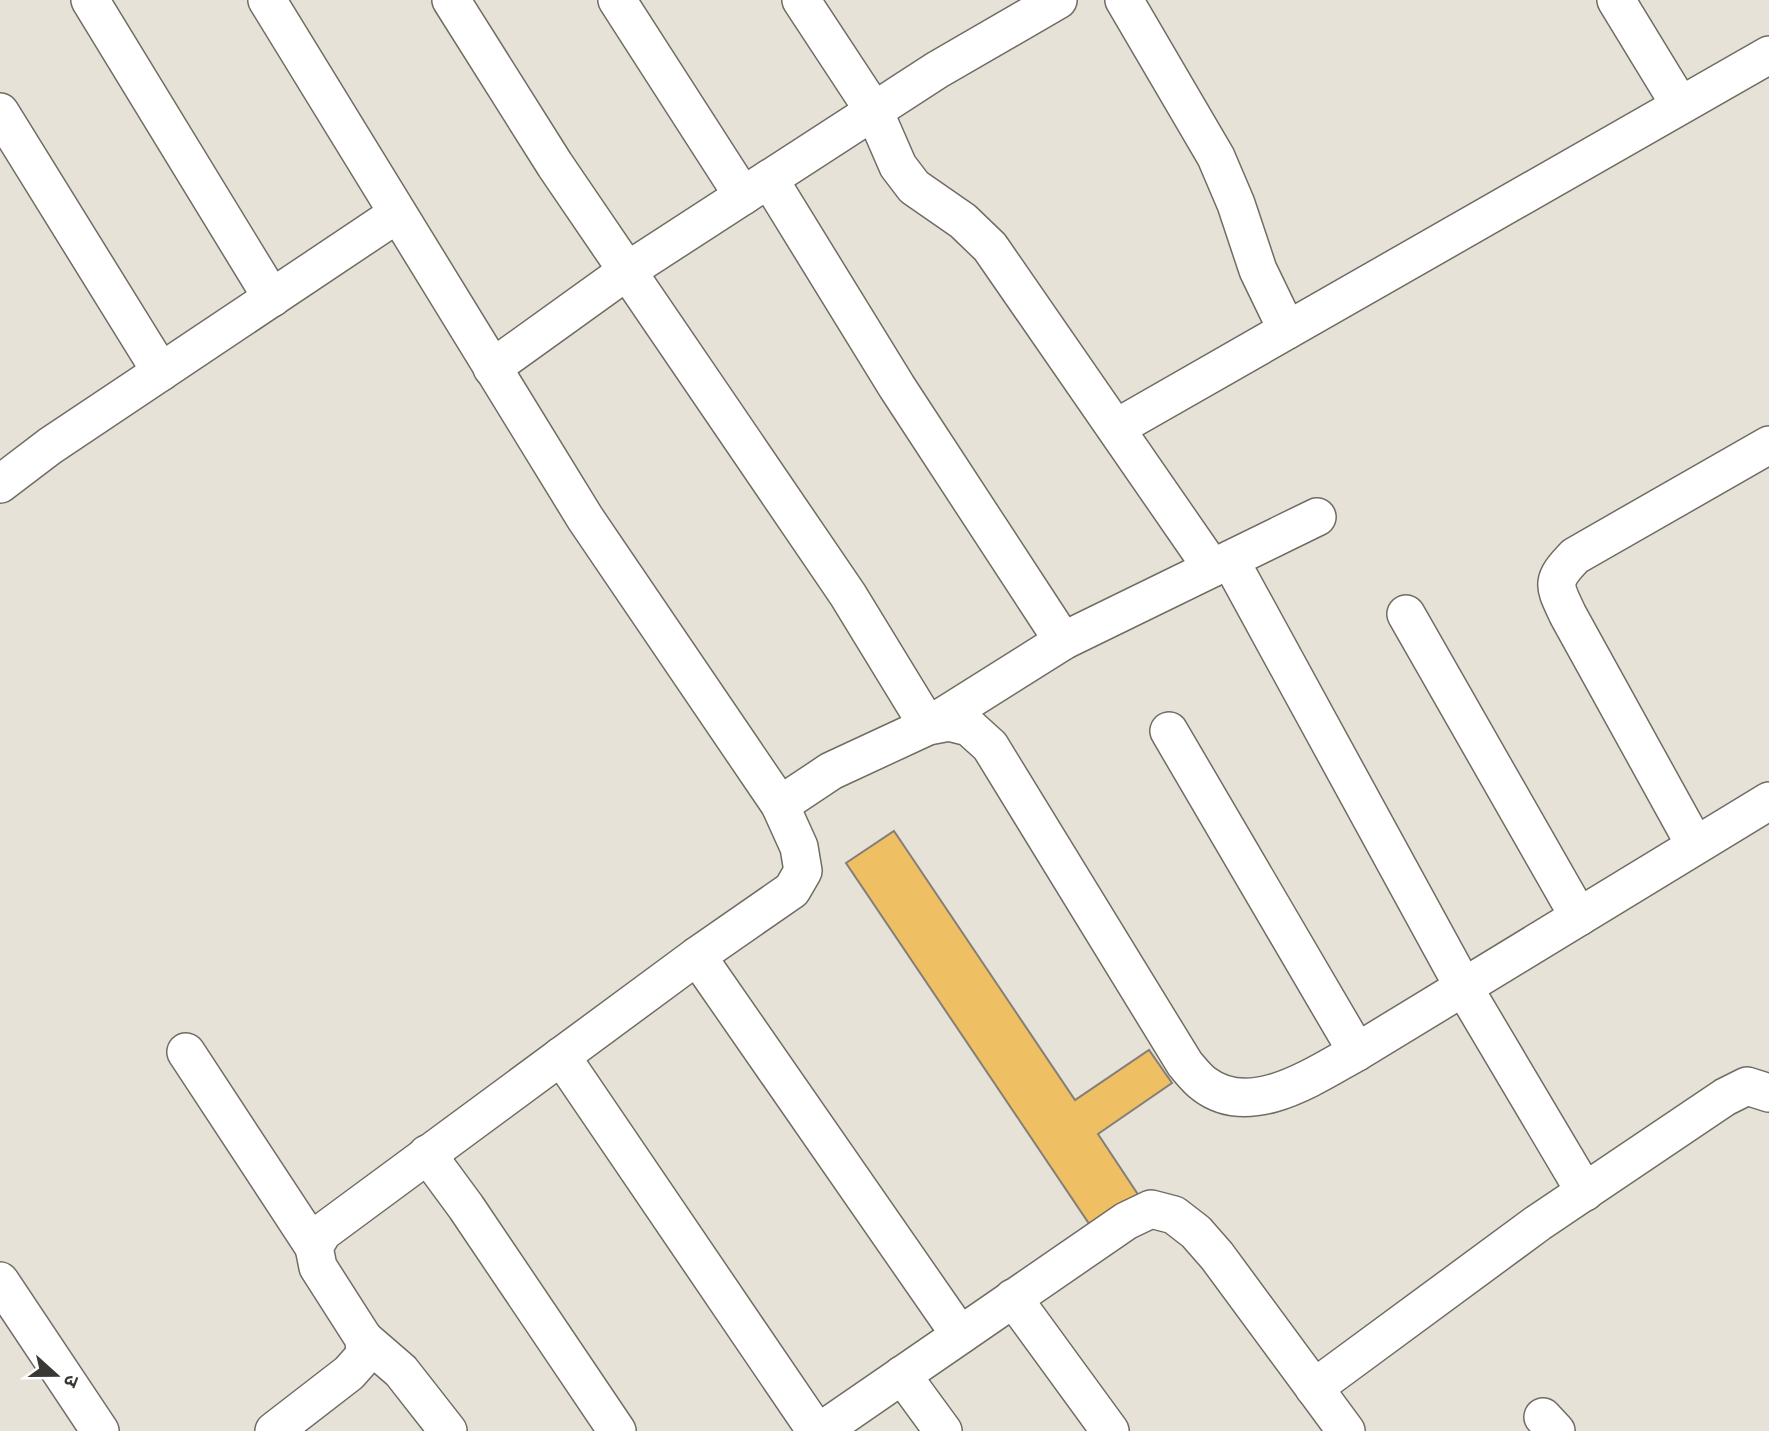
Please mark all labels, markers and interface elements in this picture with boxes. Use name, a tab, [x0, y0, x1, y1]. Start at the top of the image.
north arrow	[21, 1340, 91, 1410]
text: उ	[59, 1372, 85, 1391]

